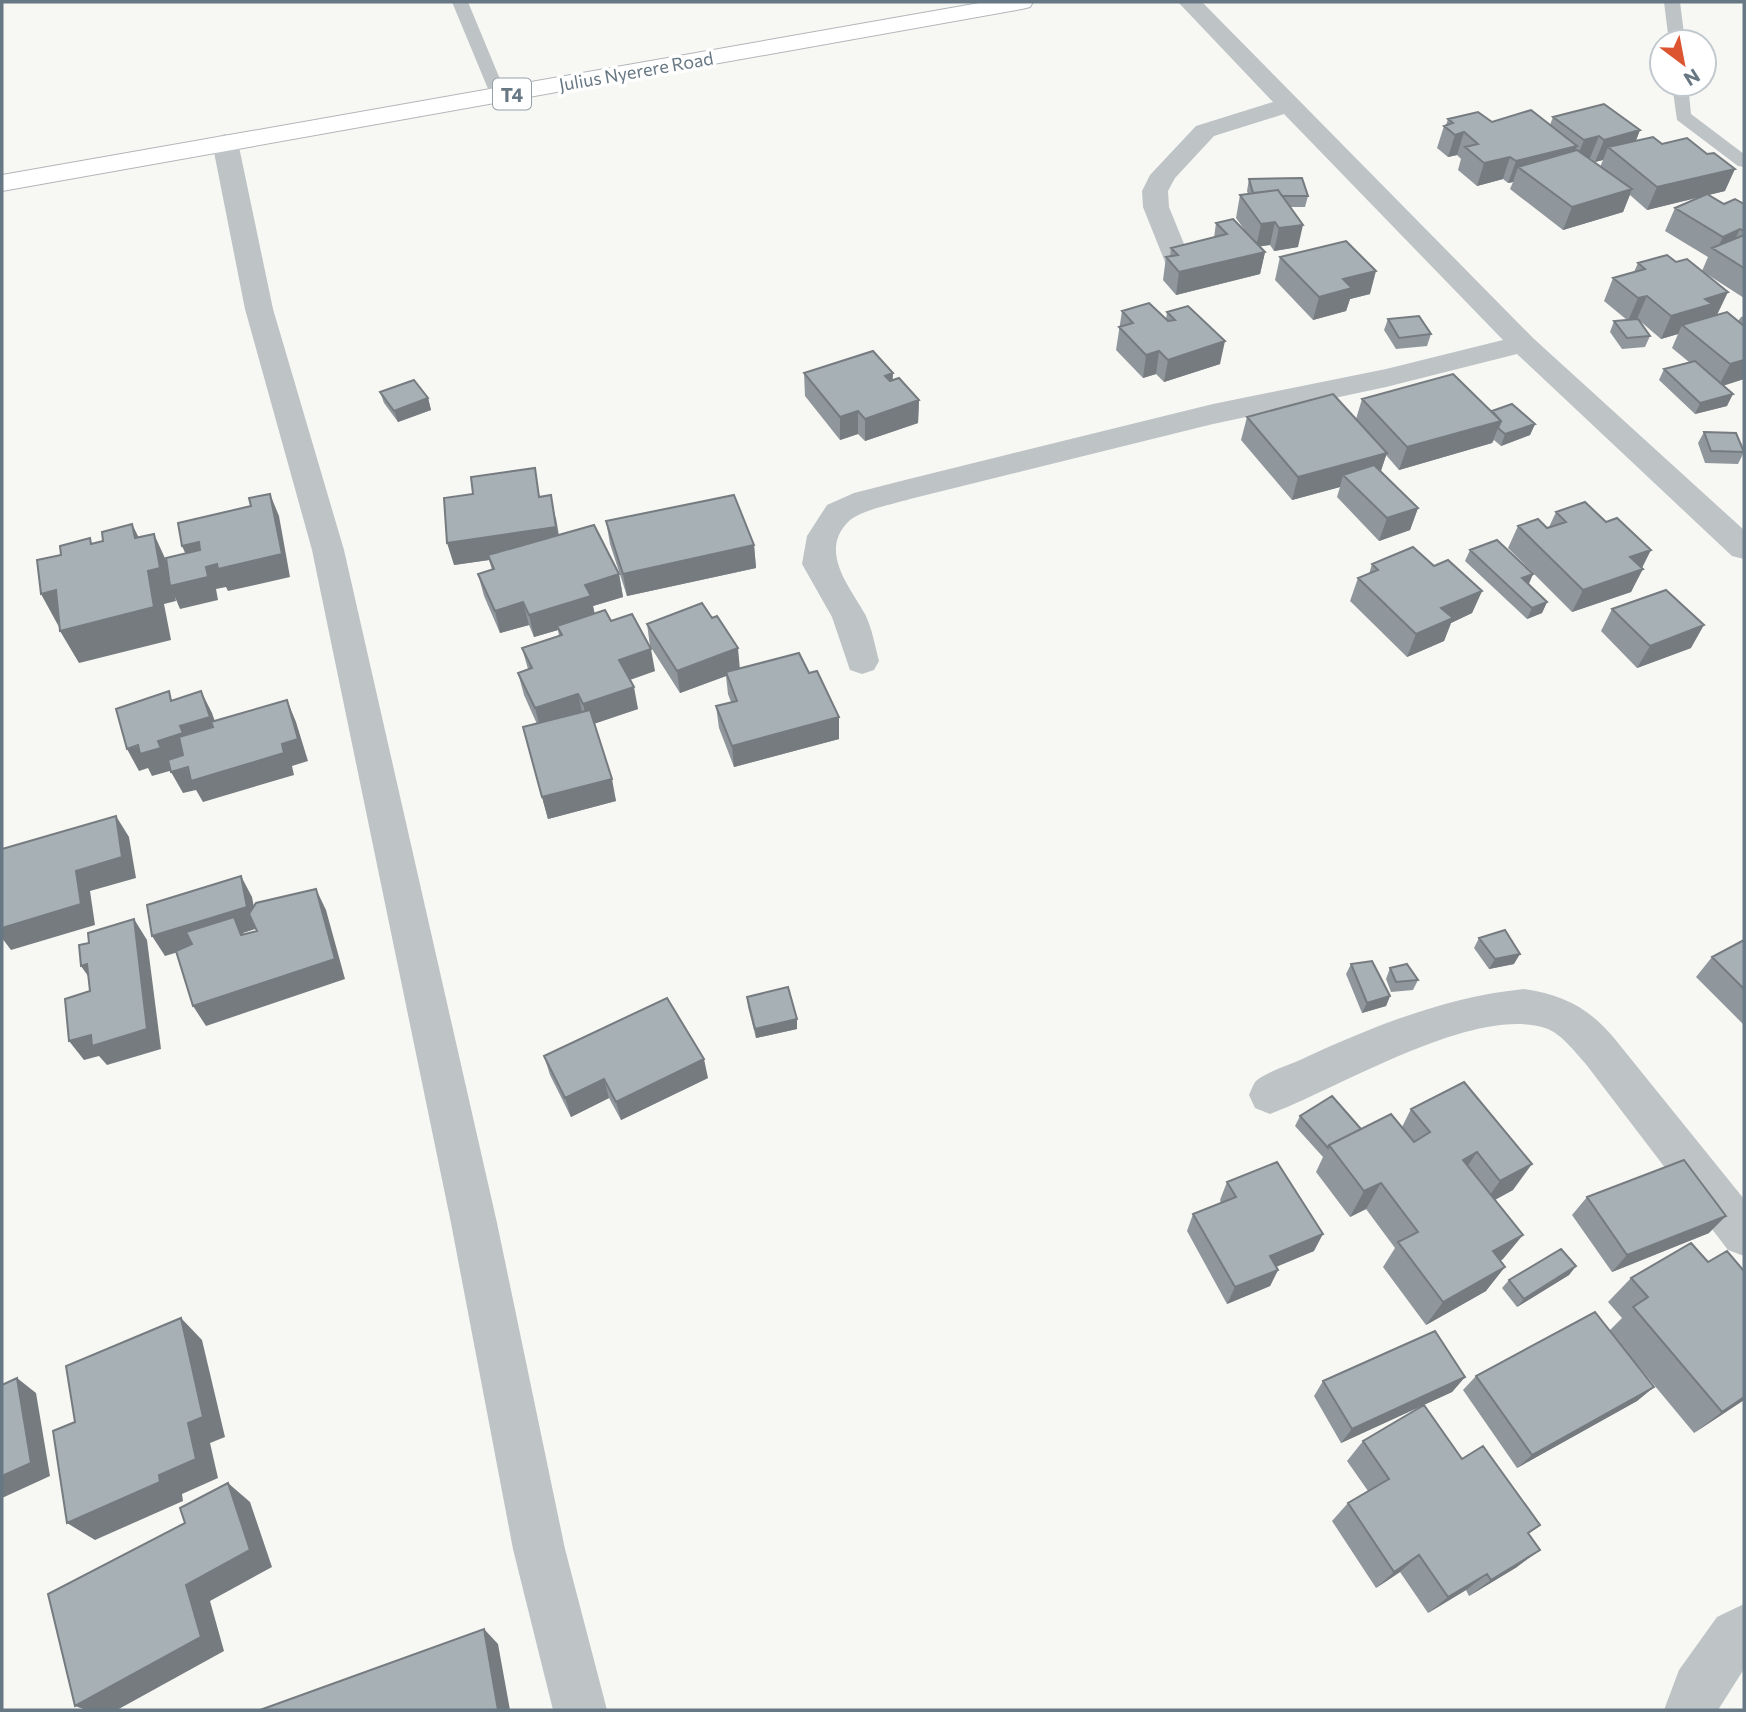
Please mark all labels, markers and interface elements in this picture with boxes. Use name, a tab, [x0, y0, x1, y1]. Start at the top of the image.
north arrow	[1648, 28, 1718, 98]
street label: Julius Nyerere Road	[557, 47, 715, 95]
text: N	[1680, 64, 1704, 91]
road number: T4	[493, 78, 531, 110]

